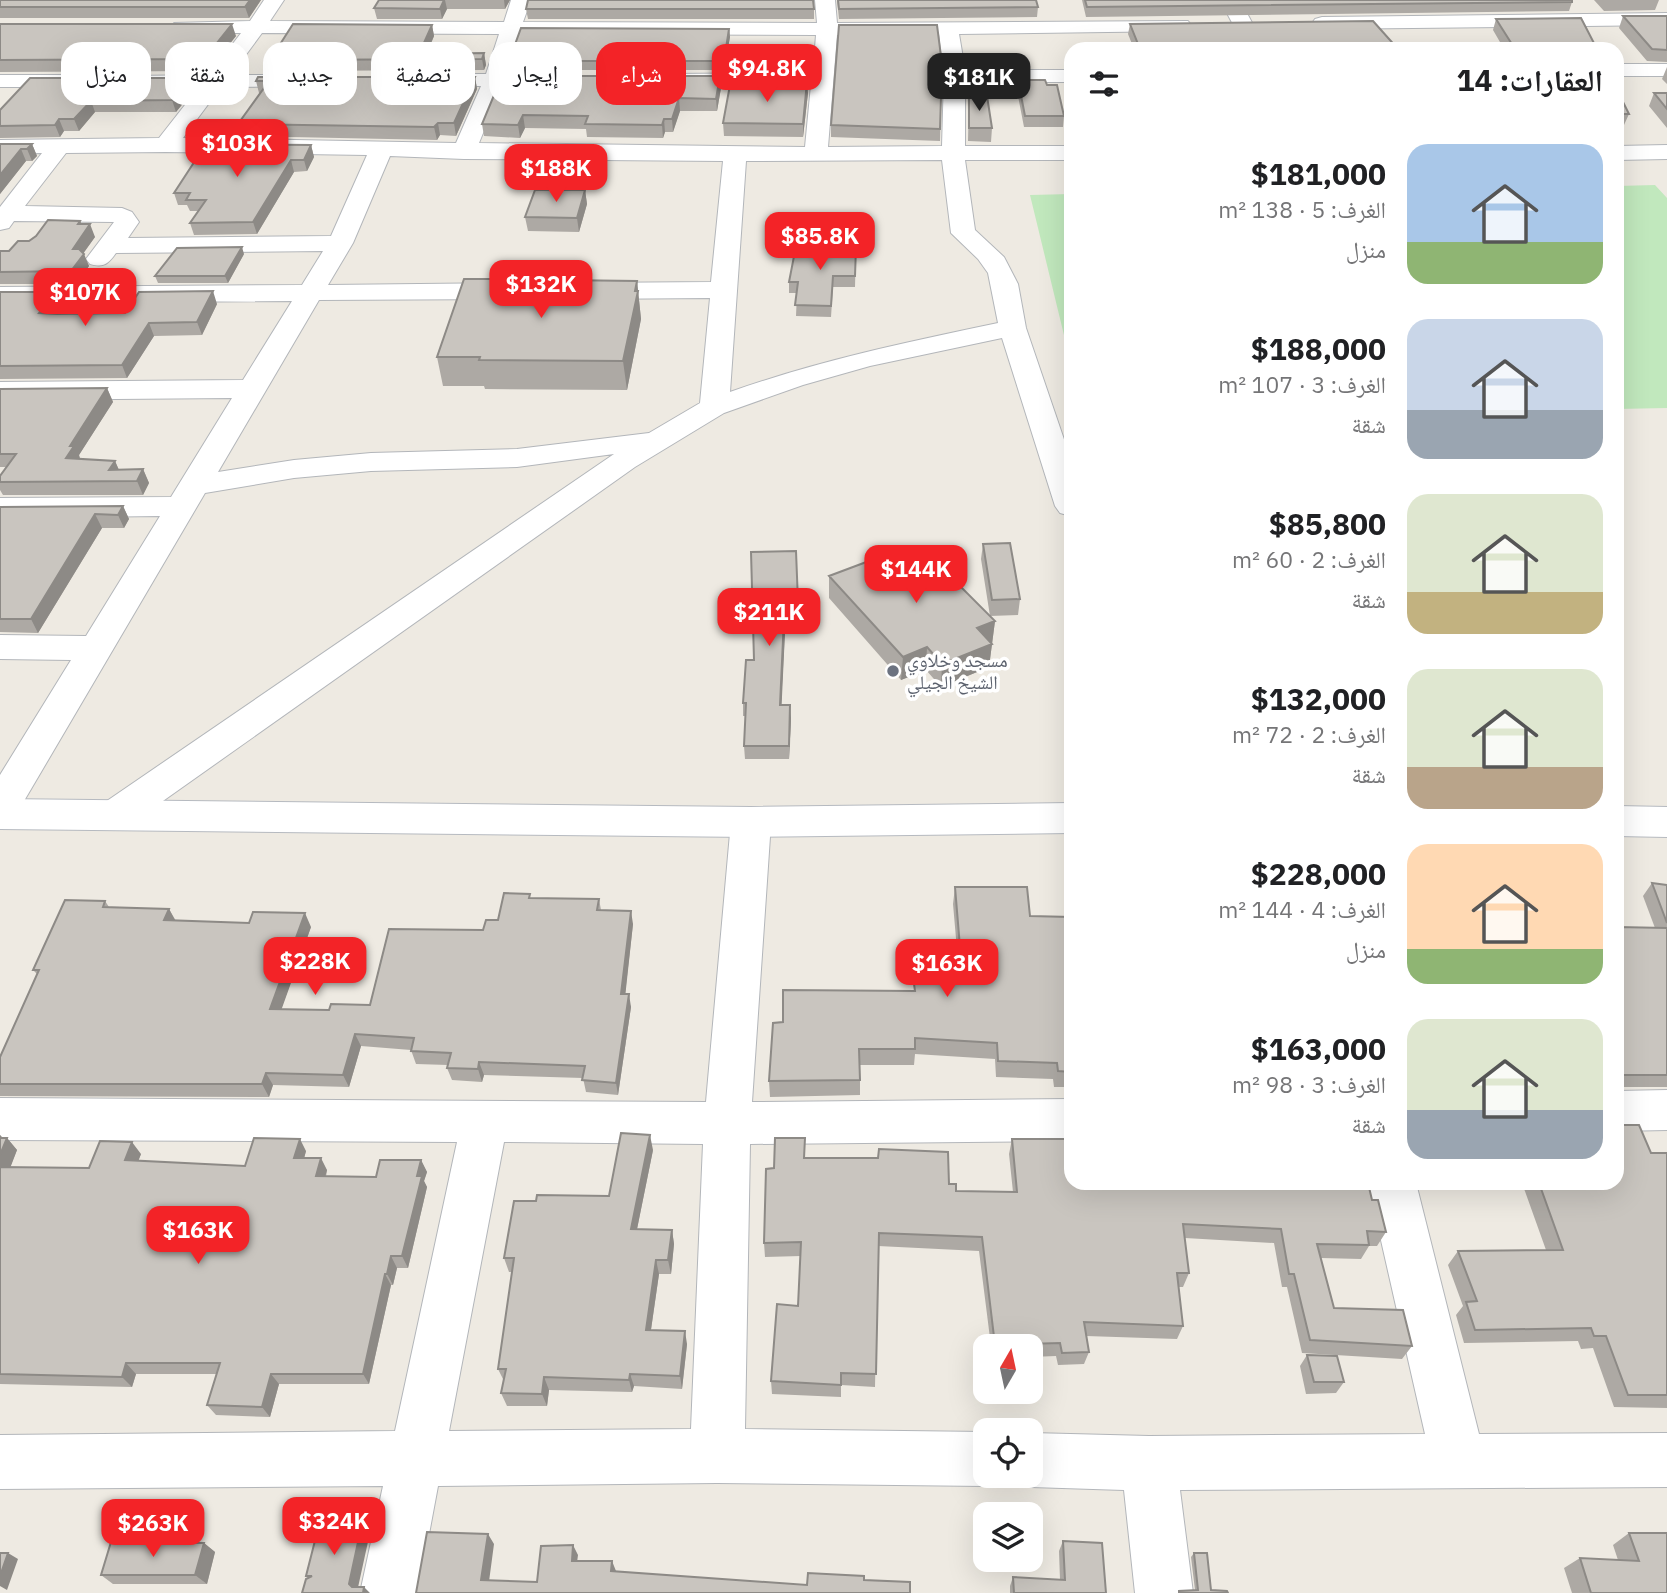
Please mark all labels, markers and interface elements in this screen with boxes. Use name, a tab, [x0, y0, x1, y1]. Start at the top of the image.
chip: منزل	[61, 42, 151, 105]
chip: شقة	[165, 42, 249, 105]
chip: جديد	[263, 42, 357, 105]
chip: تصفية	[371, 42, 475, 105]
chip: إيجار	[489, 42, 582, 105]
chip: شراء	[596, 42, 686, 105]
pin: $94.8K	[710, 44, 824, 104]
text: $94.8K	[728, 52, 806, 82]
pin: $181K	[930, 54, 1028, 113]
text: العقارات: 14	[1457, 60, 1603, 99]
text: $181K	[943, 61, 1015, 91]
icon: filters	[1085, 65, 1123, 103]
pin: $103K	[188, 120, 286, 179]
text: $103K	[201, 127, 273, 157]
pin: $188K	[507, 144, 605, 204]
text: $188K	[520, 152, 592, 182]
text: $181,000	[1251, 154, 1386, 193]
icon: home	[1463, 172, 1547, 256]
text: الغرف: 5 · 138 m²	[1218, 194, 1386, 224]
pin: $85.8K	[763, 212, 877, 272]
text: $85.8K	[781, 220, 859, 250]
text: منزل	[1346, 234, 1386, 264]
pin: $132K	[492, 260, 590, 320]
pin: $107K	[36, 268, 134, 328]
text: $132K	[505, 268, 577, 298]
text: $107K	[49, 276, 121, 306]
text: $188,000	[1251, 329, 1386, 368]
icon: home	[1463, 347, 1547, 431]
text: الغرف: 3 · 107 m²	[1218, 369, 1386, 399]
text: شقة	[1352, 409, 1386, 439]
text: $85,800	[1269, 504, 1386, 543]
icon: home	[1463, 522, 1547, 606]
text: الغرف: 2 · 60 m²	[1232, 544, 1386, 574]
pin: $144K	[867, 546, 965, 605]
text: $144K	[880, 553, 952, 583]
text: شقة	[1352, 584, 1386, 614]
pin: $211K	[720, 588, 818, 648]
text: $211K	[733, 596, 805, 626]
place label: مسجد وخلاوي الشيخ الجيلي	[907, 648, 1008, 698]
marker: مسجد وخلاوي الشيخ الجيلي	[885, 663, 901, 679]
text: $132,000	[1251, 679, 1386, 718]
icon: home	[1463, 697, 1547, 781]
text: الغرف: 2 · 72 m²	[1232, 719, 1386, 749]
text: شقة	[1352, 759, 1386, 789]
text: $228,000	[1251, 854, 1386, 893]
icon: home	[1463, 872, 1547, 956]
text: الغرف: 4 · 144 m²	[1218, 894, 1386, 924]
text: منزل	[1346, 934, 1386, 964]
pin: $228K	[266, 937, 364, 997]
pin: $163K	[898, 940, 996, 999]
text: $228K	[279, 945, 351, 975]
text: $163K	[911, 947, 983, 977]
text: $163,000	[1251, 1029, 1386, 1068]
icon: home	[1463, 1047, 1547, 1131]
text: الغرف: 3 · 98 m²	[1232, 1069, 1386, 1099]
text: شقة	[1352, 1109, 1386, 1139]
pin: $163K	[149, 1206, 247, 1266]
text: $163K	[162, 1214, 234, 1244]
north arrow	[973, 1334, 1043, 1404]
map controls	[973, 1334, 1043, 1572]
button: locate	[973, 1418, 1043, 1488]
pin: $324K	[285, 1498, 383, 1557]
pin: $263K	[104, 1500, 202, 1559]
button: layers	[973, 1502, 1043, 1572]
text: $324K	[298, 1505, 370, 1535]
text: $263K	[117, 1507, 189, 1537]

